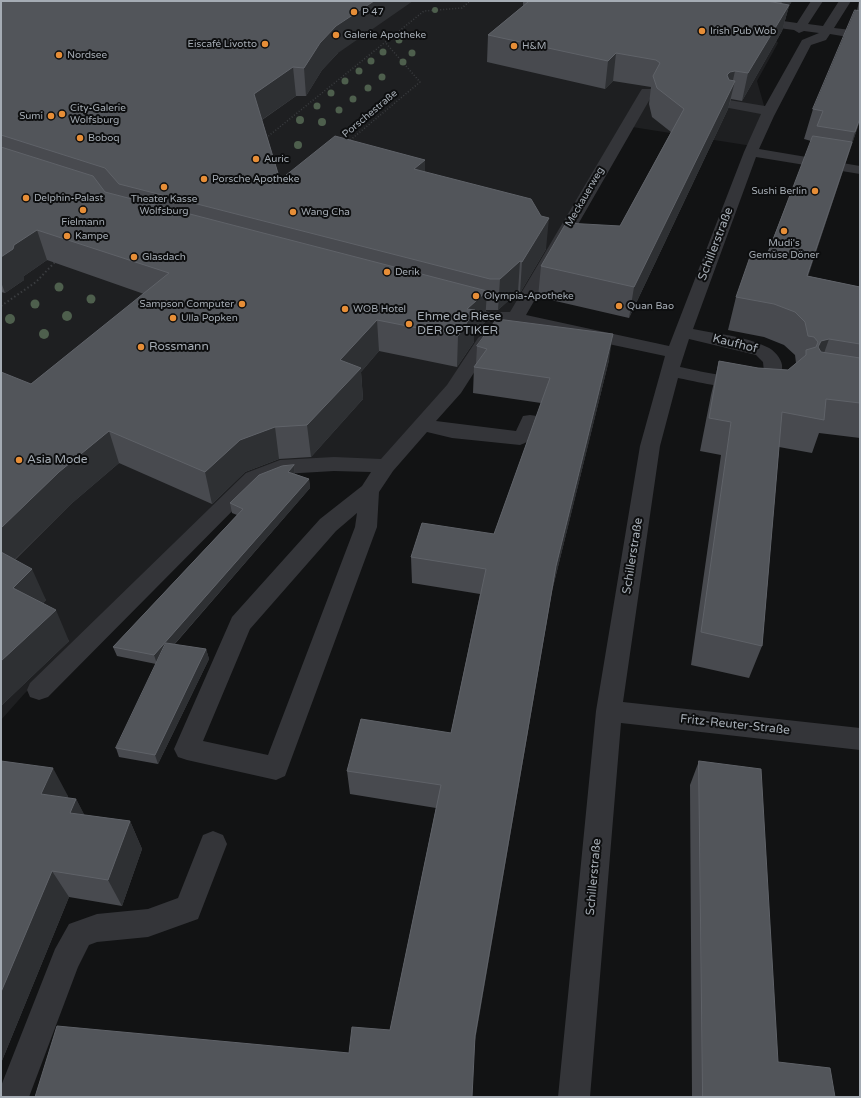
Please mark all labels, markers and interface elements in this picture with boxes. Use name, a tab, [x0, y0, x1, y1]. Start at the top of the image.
place label: P 47	[362, 6, 384, 18]
marker: P 47	[349, 7, 359, 17]
place label: Irish Pub Wob	[710, 25, 776, 37]
marker: Irish Pub Wob	[697, 26, 707, 36]
place label: Galerie Apotheke	[344, 29, 426, 41]
marker: Galerie Apotheke	[331, 30, 341, 40]
place label: Eiscafé Livotto	[188, 38, 257, 50]
marker: Eiscafé Livotto	[260, 39, 270, 49]
place label: H&M	[522, 40, 547, 52]
marker: H&M	[509, 41, 519, 51]
place label: Nordsee	[67, 49, 107, 61]
marker: Nordsee	[54, 50, 64, 60]
street label: Porschestraße	[340, 88, 400, 140]
place label: City-Galerie Wolfsburg	[70, 102, 126, 126]
marker: City-Galerie Wolfsburg	[57, 109, 67, 119]
place label: Sumi	[19, 110, 43, 122]
marker: Sumi	[46, 111, 56, 121]
place label: Boboq	[88, 132, 120, 144]
marker: Boboq	[75, 133, 85, 143]
place label: Auric	[264, 153, 289, 165]
marker: Auric	[251, 154, 261, 164]
street label: Meckauerweg	[563, 165, 607, 229]
place label: Porsche Apotheke	[212, 173, 299, 185]
marker: Porsche Apotheke	[199, 174, 209, 184]
marker: Theater Kasse Wolfsburg	[159, 182, 169, 192]
place label: Sushi Berlin	[751, 185, 807, 197]
marker: Sushi Berlin	[810, 186, 820, 196]
place label: Delphin-Palast	[34, 192, 103, 204]
marker: Delphin-Palast	[21, 193, 31, 203]
place label: Theater Kasse Wolfsburg	[131, 193, 197, 216]
marker: Fielmann	[78, 205, 88, 215]
street label: Schillerstraße	[695, 205, 737, 283]
place label: Wang Cha	[301, 206, 350, 218]
marker: Wang Cha	[288, 207, 298, 217]
place label: Fielmann	[61, 216, 105, 228]
marker: Mudi's Gemüse Döner	[779, 226, 789, 236]
place label: Kampe	[75, 230, 108, 242]
marker: Kampe	[62, 231, 72, 241]
place label: Mudi's Gemüse Döner	[749, 237, 819, 260]
place label: Glasdach	[142, 251, 186, 263]
marker: Glasdach	[129, 252, 139, 262]
place label: Derik	[395, 266, 420, 278]
marker: Derik	[382, 267, 392, 277]
place label: Olympia-Apotheke	[484, 290, 574, 302]
marker: Olympia-Apotheke	[471, 291, 481, 301]
place label: Sampson Computer	[139, 298, 234, 310]
marker: Sampson Computer	[237, 299, 247, 309]
place label: Quan Bao	[627, 300, 674, 312]
marker: Quan Bao	[614, 301, 624, 311]
place label: WOB Hotel	[353, 303, 406, 315]
marker: WOB Hotel	[340, 304, 350, 314]
place label: Ehme de Riese DER OPTIKER	[417, 310, 501, 338]
place label: Ulla Popken	[181, 312, 238, 324]
marker: Ulla Popken	[168, 313, 178, 323]
marker: Ehme de Riese DER OPTIKER	[404, 319, 414, 329]
street label: Kaufhof	[711, 331, 759, 357]
place label: Rossmann	[149, 340, 209, 354]
marker: Rossmann	[136, 342, 146, 352]
place label: Asia Mode	[27, 453, 88, 467]
marker: Asia Mode	[14, 455, 24, 465]
street label: Schillerstraße	[620, 517, 646, 595]
street label: Fritz-Reuter-Straße	[679, 712, 791, 738]
street label: Schillerstraße	[583, 838, 605, 916]

